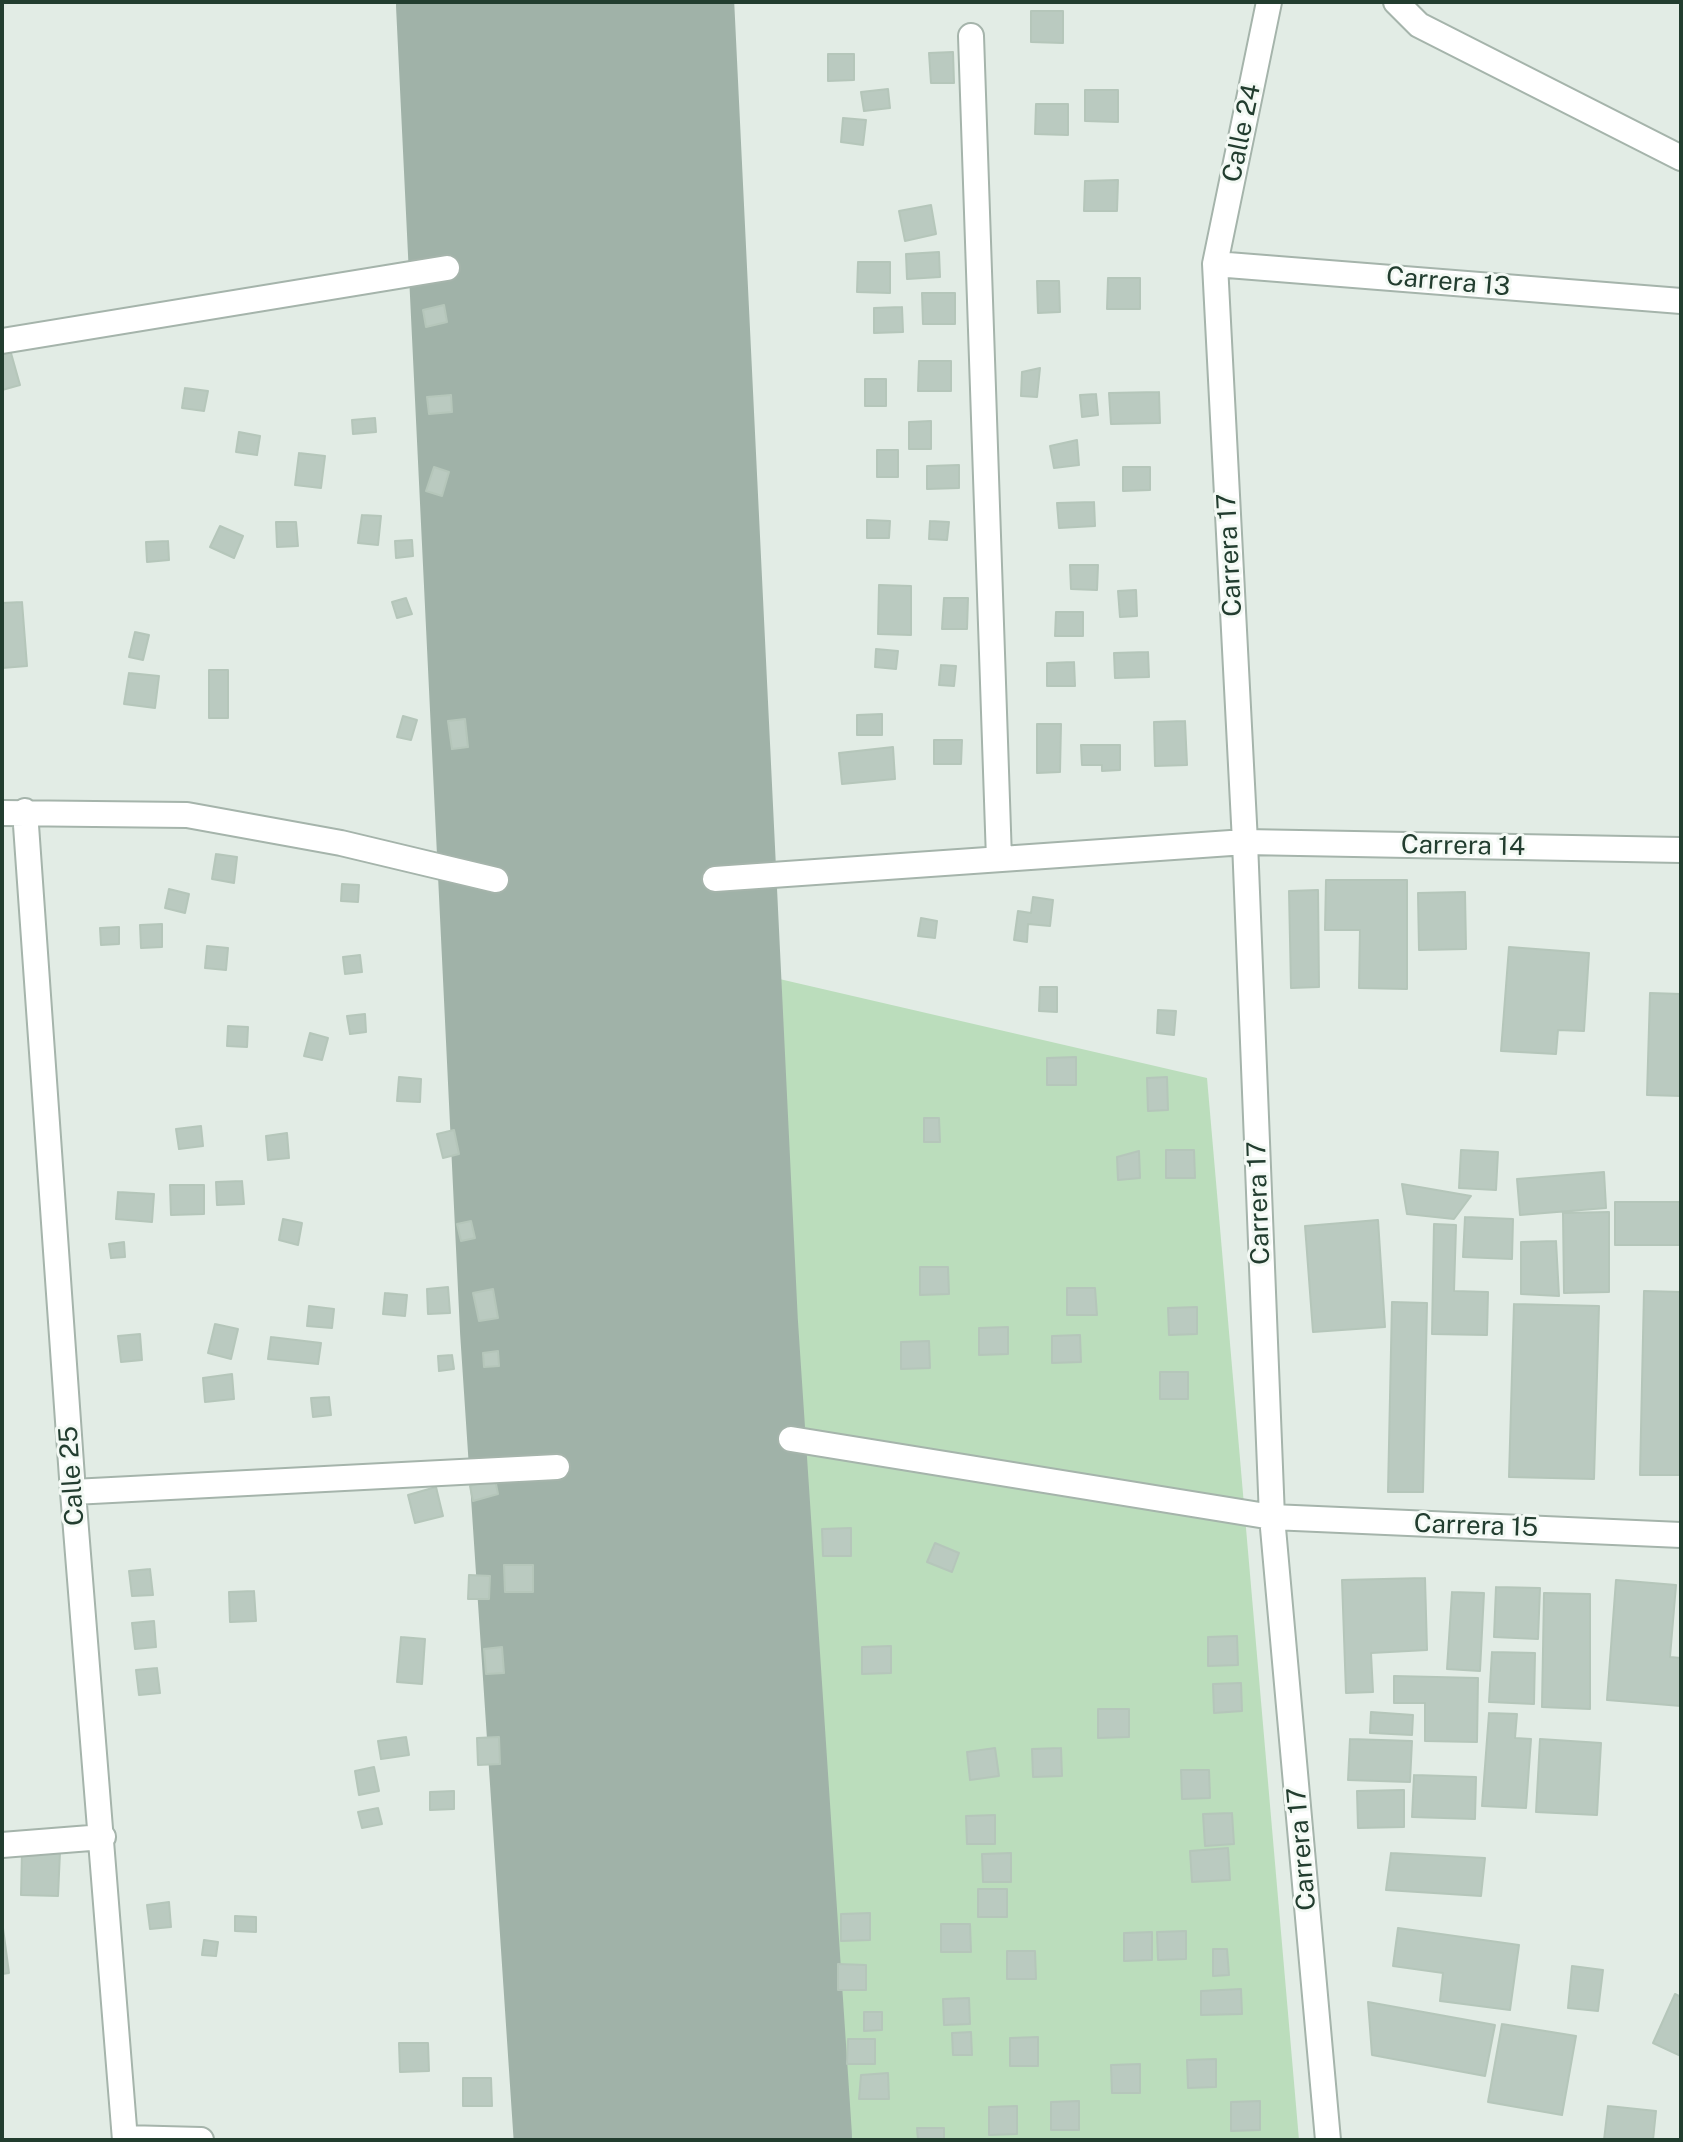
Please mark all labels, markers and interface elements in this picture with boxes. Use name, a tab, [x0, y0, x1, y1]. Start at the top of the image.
street label: Calle 24	[1216, 81, 1268, 185]
street label: Carrera 13	[1385, 261, 1511, 303]
street label: Carrera 17	[1211, 493, 1249, 617]
street label: Carrera 14	[1401, 829, 1525, 863]
street label: Carrera 17	[1241, 1141, 1277, 1265]
street label: Calle 25	[53, 1425, 91, 1527]
street label: Carrera 15	[1413, 1508, 1539, 1544]
street label: Carrera 17	[1281, 1786, 1323, 1912]

